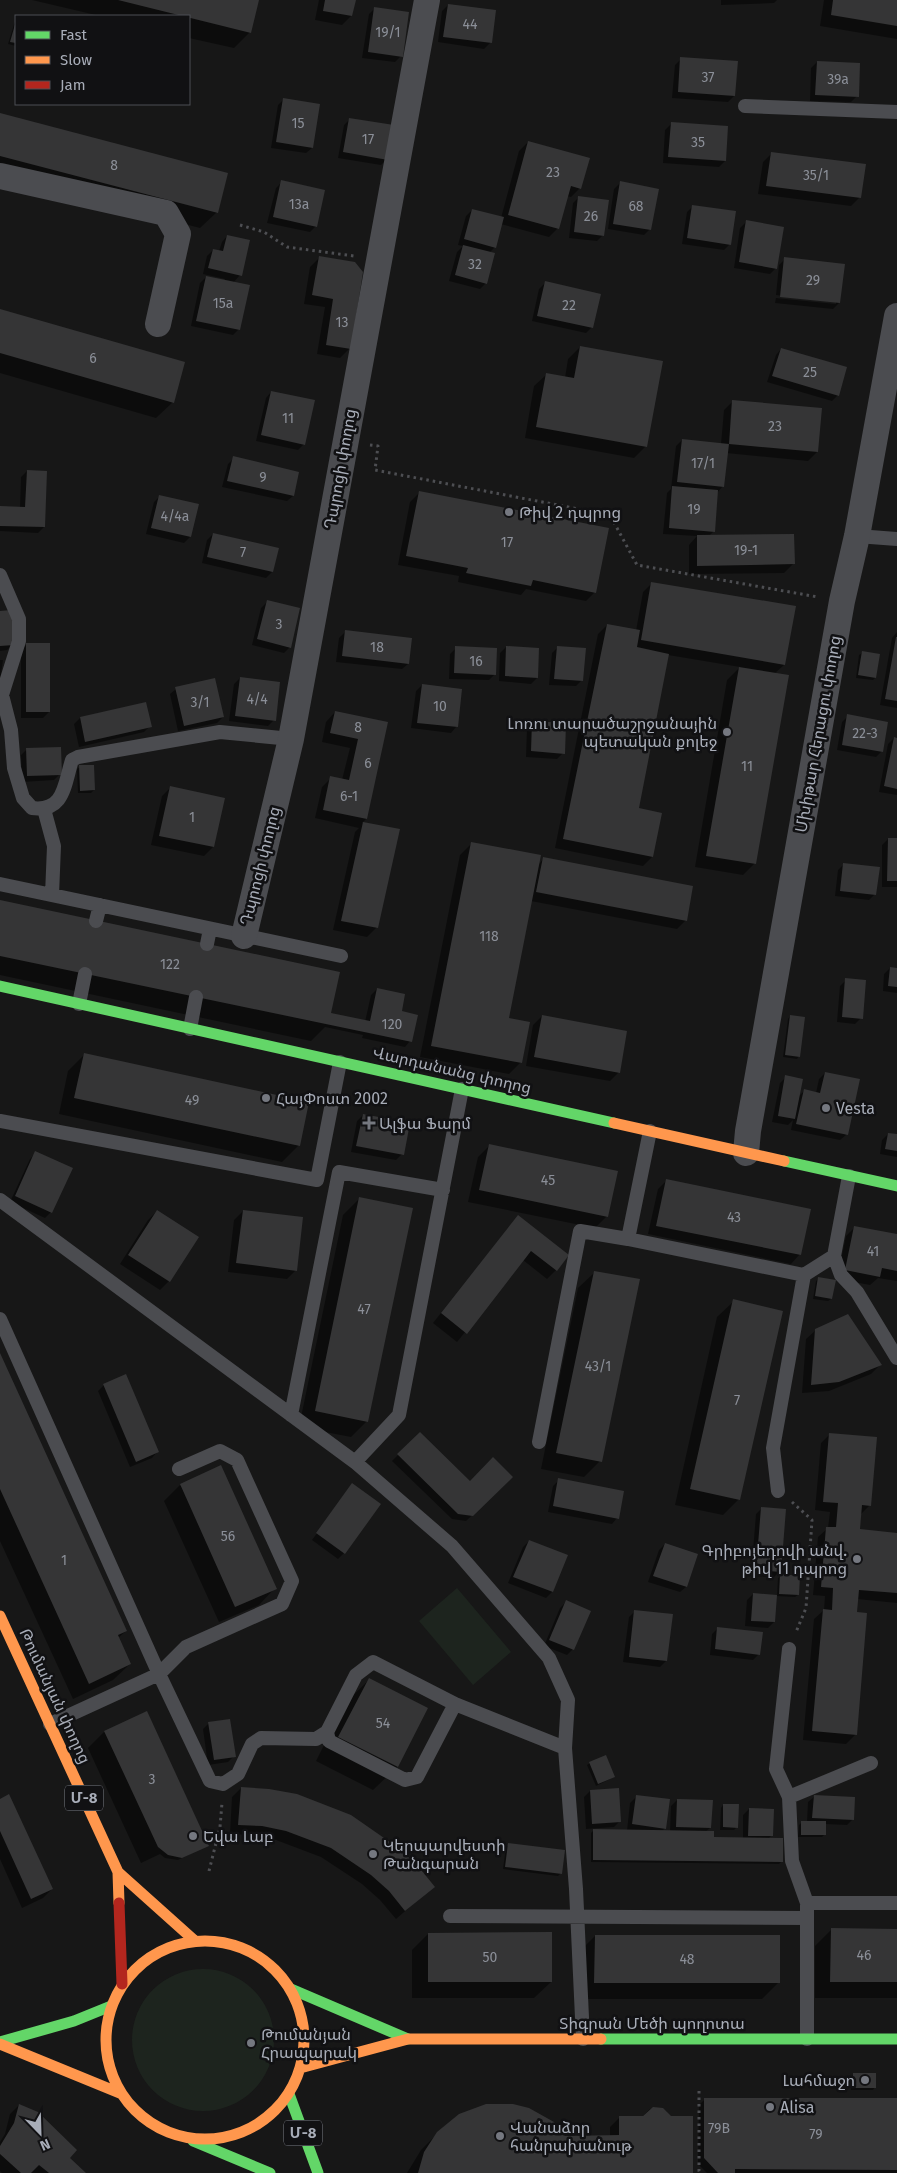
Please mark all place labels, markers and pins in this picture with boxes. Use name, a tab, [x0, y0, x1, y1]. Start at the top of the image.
place label: Թիվ 2 դպրոց	[519, 503, 621, 522]
marker: Թիվ 2 դպրոց	[503, 506, 515, 518]
place label: Լոռու տարածաշրջանային պետական քոլեջ	[507, 714, 717, 751]
marker: Լոռու տարածաշրջանային պետական քոլեջ	[721, 726, 733, 738]
place label: ՀայՓոստ 2002	[276, 1089, 388, 1108]
marker: ՀայՓոստ 2002	[260, 1092, 272, 1104]
place label: Vesta	[836, 1099, 875, 1118]
marker: Vesta	[820, 1102, 832, 1114]
place label: Ալֆա Ֆարմ	[379, 1114, 471, 1133]
marker: Ալֆա Ֆարմ	[363, 1117, 375, 1129]
place label: Գրիբոյեդովի անվ. թիվ 11 դպրոց	[702, 1541, 847, 1578]
marker: Գրիբոյեդովի անվ. թիվ 11 դպրոց	[851, 1553, 863, 1565]
place label: Եվա Լաբ	[203, 1827, 274, 1846]
marker: Եվա Լաբ	[187, 1830, 199, 1842]
place label: Կերպարվեստի Թանգարան	[383, 1836, 506, 1873]
marker: Կերպարվեստի Թանգարան	[367, 1848, 379, 1860]
place label: Թումանյան Հրապարակ	[261, 2025, 357, 2062]
marker: Թումանյան Հրապարակ	[245, 2037, 257, 2049]
place label: Լահմաջո	[783, 2071, 855, 2090]
marker: Լահմաջո	[859, 2074, 871, 2086]
place label: Alisa	[780, 2098, 814, 2117]
marker: Alisa	[764, 2101, 776, 2113]
place label: Վանաձոր հանրախանութ	[510, 2118, 632, 2155]
marker: Վանաձոր հանրախանութ	[494, 2130, 506, 2142]

